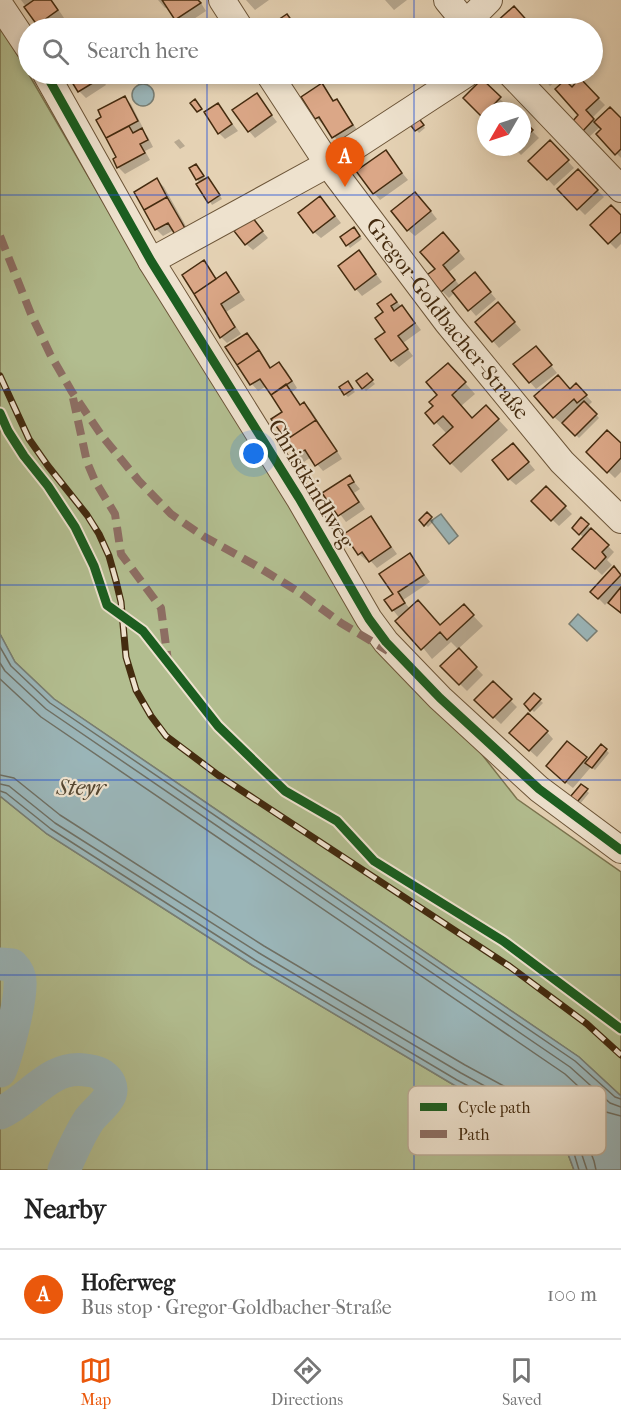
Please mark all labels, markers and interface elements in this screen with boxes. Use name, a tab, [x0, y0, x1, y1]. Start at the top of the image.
search box	[18, 18, 603, 84]
icon: search	[39, 35, 72, 68]
text: Search here	[87, 38, 199, 64]
north arrow	[477, 102, 531, 156]
pin: A	[326, 138, 364, 187]
street label: Gregor-Goldbacher-Straße	[360, 213, 535, 425]
street label: Christkindlweg	[262, 415, 360, 553]
your location	[239, 439, 268, 468]
water label: Steyr	[55, 773, 108, 801]
legend	[408, 1086, 606, 1155]
text: Cycle path	[458, 1098, 530, 1117]
text: Path	[458, 1125, 490, 1144]
text: Nearby	[24, 1194, 106, 1225]
text: Hoferweg	[81, 1270, 175, 1296]
text: A	[37, 1283, 50, 1306]
text: 100 m	[547, 1283, 597, 1306]
text: Bus stop · Gregor-Goldbacher-Straße	[81, 1296, 392, 1319]
tab: Map	[79, 1354, 112, 1409]
tab: Directions	[271, 1354, 343, 1409]
tab: Saved	[502, 1354, 542, 1409]

